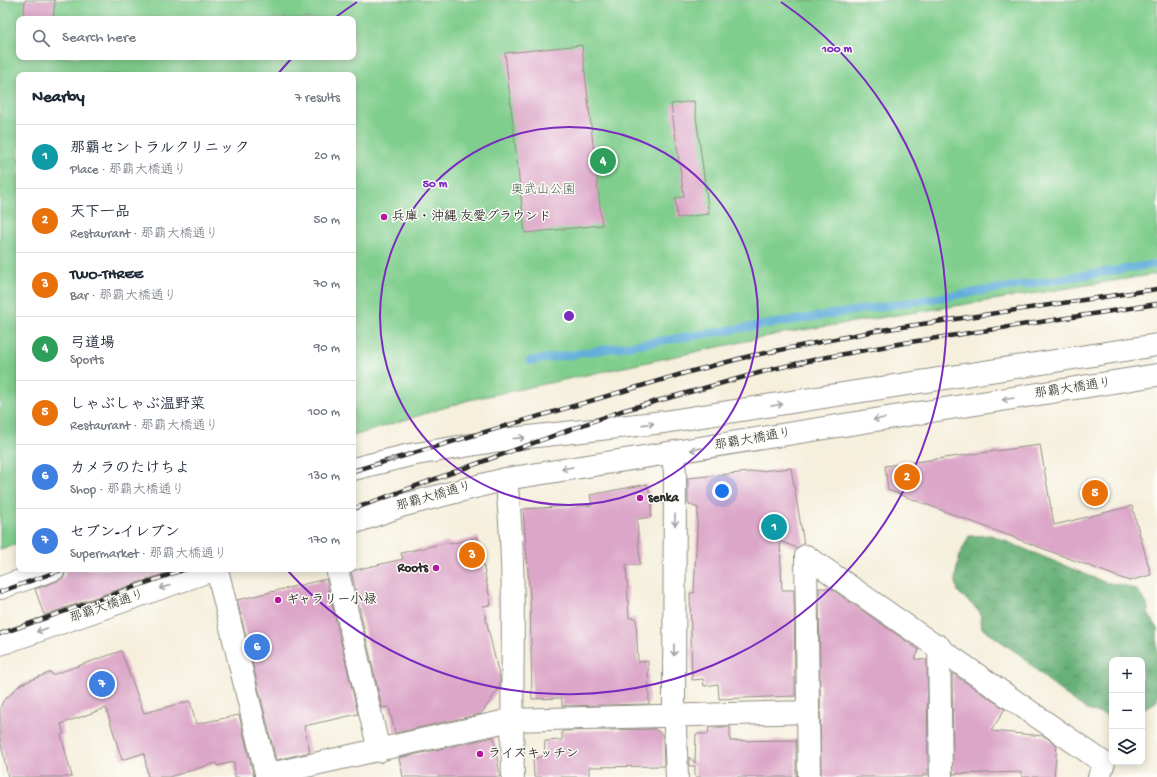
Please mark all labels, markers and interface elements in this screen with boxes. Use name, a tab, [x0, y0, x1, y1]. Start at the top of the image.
search box	[16, 16, 356, 60]
icon: search	[30, 27, 52, 49]
text: Search here	[62, 29, 136, 47]
text: 100 m	[821, 43, 852, 57]
text: Nearby	[32, 88, 85, 108]
text: 7 results	[295, 91, 340, 106]
text: 那覇セントラルクリニック	[70, 140, 249, 158]
pin: 4	[590, 146, 616, 176]
text: 1	[42, 149, 48, 164]
text: 20 m	[314, 149, 340, 164]
text: Place · 那覇大橋通り	[70, 163, 187, 178]
text: 50 m	[423, 178, 448, 192]
park label: 奥武山公園	[510, 181, 576, 198]
text: 天下一品	[70, 204, 130, 222]
place label: 兵庫・沖縄 友愛グラウンド	[392, 209, 551, 225]
marker: 兵庫・沖縄 友愛グラウンド	[379, 212, 389, 222]
text: 2	[42, 213, 48, 228]
text: 50 m	[313, 213, 340, 228]
text: Restaurant · 那覇大橋通り	[70, 227, 218, 242]
text: TWO-THREE	[70, 266, 143, 284]
text: 3	[42, 277, 48, 292]
text: 70 m	[314, 277, 340, 292]
text: Bar · 那覇大橋通り	[70, 289, 177, 304]
centre of rings	[562, 309, 576, 323]
text: 弓道場	[70, 335, 115, 353]
text: 4	[42, 341, 48, 356]
text: 90 m	[314, 341, 340, 356]
text: Sports	[70, 353, 104, 368]
street label: 那覇大橋通り	[1033, 375, 1113, 403]
one-way arrow	[1002, 395, 1015, 403]
text: しゃぶしゃぶ温野菜	[70, 396, 205, 414]
one-way arrow	[770, 401, 783, 409]
text: 5	[42, 405, 48, 420]
text: 100 m	[308, 405, 340, 420]
one-way arrow	[873, 415, 886, 423]
text: Restaurant · 那覇大橋通り	[70, 419, 218, 434]
one-way arrow	[641, 420, 654, 428]
street label: 那覇大橋通り	[713, 425, 793, 454]
one-way arrow	[512, 435, 525, 442]
one-way arrow	[690, 446, 703, 454]
one-way arrow	[384, 455, 397, 463]
text: カメラのたけちよ	[70, 460, 190, 478]
pin: 2	[894, 462, 920, 492]
one-way arrow	[561, 464, 574, 472]
text: 6	[42, 469, 48, 484]
text: 130 m	[308, 469, 340, 484]
street label: 那覇大橋通り	[394, 478, 474, 515]
pin: 5	[1082, 478, 1108, 508]
your location	[712, 481, 732, 501]
text: Shop · 那覇大橋通り	[70, 483, 184, 498]
place label: senka	[648, 491, 679, 506]
marker: senka	[635, 493, 645, 503]
pin: 1	[761, 512, 787, 542]
one-way arrow	[671, 513, 678, 526]
text: セブン-イレブン	[70, 524, 180, 542]
text: 7	[42, 533, 48, 548]
text: 170 m	[308, 533, 340, 548]
pin: 3	[459, 540, 485, 570]
text: Supermarket · 那覇大橋通り	[70, 547, 227, 562]
place label: Roots	[397, 561, 429, 576]
marker: Roots	[431, 563, 441, 573]
one-way arrow	[159, 583, 171, 591]
street label: 那覇大橋通り	[67, 586, 146, 627]
place label: ギャラリー小禄	[286, 592, 376, 608]
marker: ギャラリー小禄	[273, 595, 283, 605]
one-way arrow	[37, 626, 49, 634]
pin: 6	[244, 632, 270, 662]
one-way arrow	[670, 643, 678, 656]
map controls	[1109, 657, 1145, 765]
button: +	[1109, 657, 1145, 693]
pin: 7	[89, 669, 115, 699]
button: −	[1109, 693, 1145, 729]
button: layers	[1109, 729, 1145, 765]
place label: ライズキッチン	[488, 747, 579, 762]
marker: ライズキッチン	[475, 749, 485, 759]

